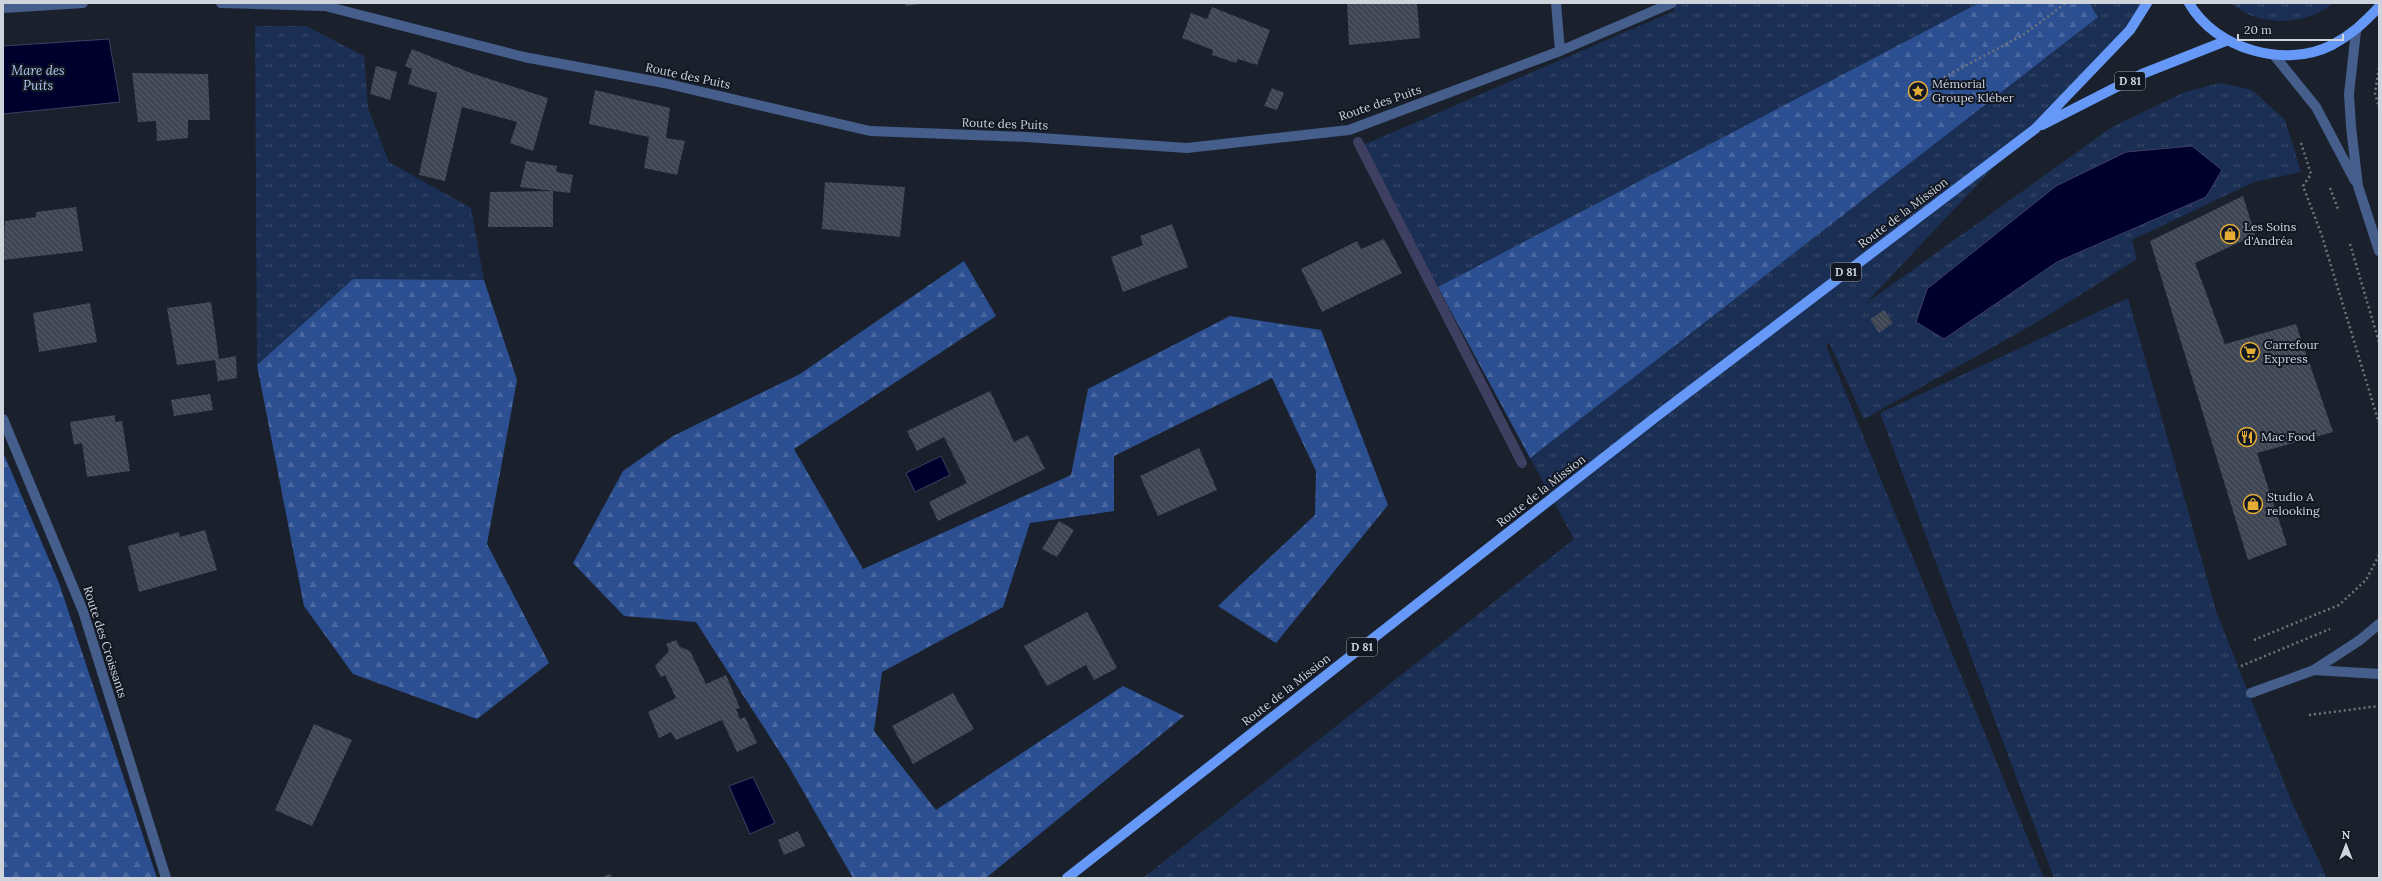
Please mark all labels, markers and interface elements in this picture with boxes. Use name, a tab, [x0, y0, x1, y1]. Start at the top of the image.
scale bar	[2238, 16, 2343, 42]
text: 20 m	[2244, 22, 2272, 37]
street label: Route des Puits	[644, 59, 732, 92]
water label: Mare des Puits	[11, 62, 65, 94]
road number: D 81	[2115, 72, 2145, 90]
place label: Mémorial Groupe Kléber	[1932, 76, 2015, 105]
place icon: Mémorial Groupe Kléber	[1907, 80, 1929, 102]
street label: Route des Puits	[1336, 81, 1424, 124]
street label: Route des Puits	[962, 114, 1049, 133]
street label: Route de la Mission	[1855, 174, 1951, 251]
place label: Les Soins d'Andréa	[2244, 219, 2297, 248]
shop icon: Les Soins d'Andréa	[2219, 223, 2241, 245]
road number: D 81	[1831, 263, 1861, 281]
place label: Carrefour Express	[2264, 337, 2320, 366]
supermarket icon: Carrefour Express	[2239, 341, 2261, 363]
restaurant icon: Mac Food	[2236, 426, 2258, 448]
place label: Mac Food	[2261, 429, 2315, 444]
street label: Route de la Mission	[1493, 451, 1588, 530]
place label: Studio A relooking	[2267, 489, 2320, 518]
shop icon: Studio A relooking	[2242, 493, 2264, 515]
street label: Route des Croissants	[80, 584, 131, 700]
road number: D 81	[1347, 638, 1377, 656]
street label: Route de la Mission	[1238, 650, 1333, 729]
north arrow	[2326, 825, 2366, 865]
text: N	[2342, 828, 2351, 842]

